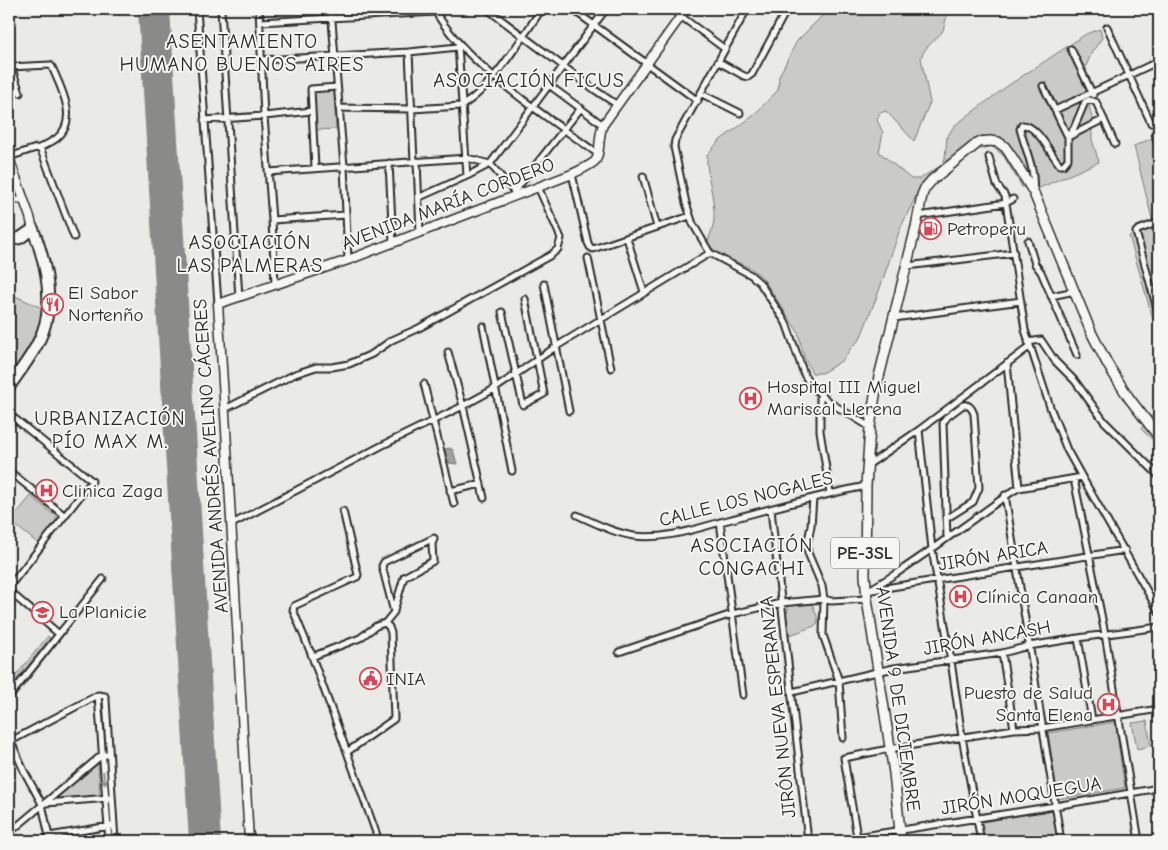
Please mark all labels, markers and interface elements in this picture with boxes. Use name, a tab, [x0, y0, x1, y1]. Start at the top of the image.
district label: ASENTAMIENTO HUMANO BUENOS AIRES	[120, 30, 364, 76]
district label: ASOCIACIÓN FICUS	[433, 68, 625, 92]
street label: AVENIDA MARÍA CORDERO	[338, 153, 558, 255]
fuel station icon: Petroperu	[919, 217, 943, 241]
place label: Petroperu	[947, 218, 1026, 240]
district label: ASOCIACIÓN LAS PALMERAS	[177, 230, 323, 277]
place label: El Sabor Nortenño	[68, 282, 144, 326]
restaurant icon: El Sabor Nortenño	[40, 292, 64, 316]
street label: AVENIDA ANDRÉS AVELINO CÁCERES	[189, 298, 233, 614]
place label: Hospital III Miguel Mariscal Llerena	[767, 376, 921, 420]
hospital icon: Hospital III Miguel Mariscal Llerena	[739, 386, 763, 410]
district label: URBANIZACIÓN PÍO MAX M.	[34, 406, 186, 453]
street label: CALLE LOS NOGALES	[657, 467, 835, 531]
hospital icon: Clinica Zaga	[34, 479, 58, 503]
place label: Clinica Zaga	[62, 480, 163, 502]
district label: ASOCIACIÓN CONGACHI	[691, 533, 813, 580]
street label: JIRÓN ARICA	[937, 536, 1049, 576]
road number: PE-3SL	[831, 538, 899, 568]
street label: AVENIDA 9 DE DICIEMBRE	[871, 585, 925, 813]
hospital icon: Clínica Canaan	[948, 585, 972, 609]
place label: Clínica Canaan	[976, 586, 1098, 608]
street label: JIRÓN NUEVA ESPERANZA	[755, 595, 801, 819]
school or university icon: La Planicie	[31, 600, 55, 624]
place label: La Planicie	[59, 601, 147, 623]
street label: JIRÓN ANCASH	[922, 616, 1052, 660]
public building icon: INIA	[359, 667, 383, 691]
place label: INIA	[387, 668, 425, 690]
place label: Puesto de Salud Santa Elena	[964, 682, 1093, 726]
hospital icon: Puesto de Salud Santa Elena	[1097, 692, 1121, 716]
one-way arrow	[100, 770, 108, 786]
street label: JIRÓN MOQUEGUA	[939, 772, 1103, 820]

